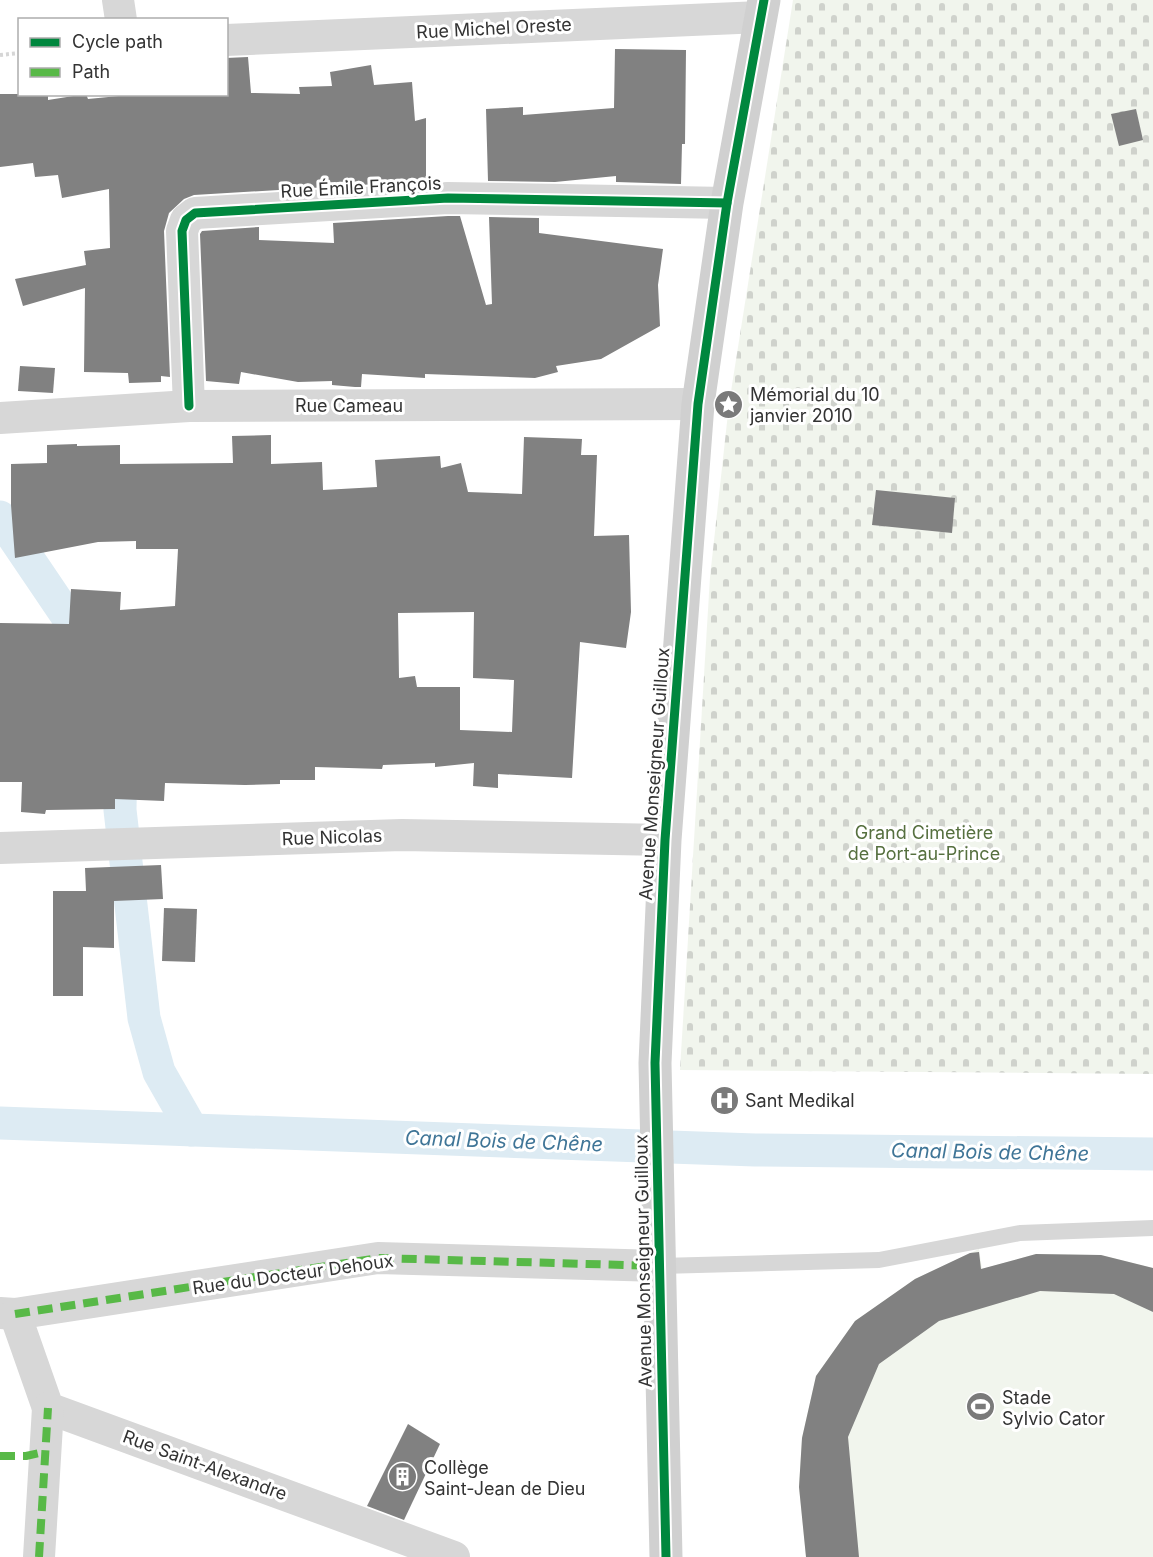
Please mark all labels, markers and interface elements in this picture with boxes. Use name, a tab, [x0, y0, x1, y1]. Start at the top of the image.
street label: Rue Michel Oreste	[416, 13, 572, 43]
legend	[18, 18, 228, 96]
text: Cycle path	[72, 31, 163, 52]
text: Path	[72, 61, 110, 82]
street label: Rue Émile François	[280, 171, 442, 202]
place label: Mémorial du 10 janvier 2010	[749, 384, 880, 426]
place icon: Mémorial du 10 janvier 2010	[713, 388, 745, 420]
street label: Rue Cameau	[295, 395, 403, 416]
street label: Avenue Monseigneur Guilloux	[635, 647, 673, 901]
park label: Grand Cimetière de Port-au-Prince	[848, 822, 1000, 864]
street label: Rue Nicolas	[281, 825, 383, 849]
hospital icon: Sant Medikal	[708, 1084, 740, 1116]
place label: Sant Medikal	[745, 1090, 855, 1111]
water label: Canal Bois de Chêne	[405, 1126, 603, 1156]
street label: Avenue Monseigneur Guilloux	[630, 1134, 656, 1388]
water label: Canal Bois de Chêne	[891, 1138, 1089, 1166]
street label: Rue du Docteur Dehoux	[191, 1249, 395, 1299]
place label: Stade Sylvio Cator	[1002, 1387, 1105, 1429]
sports icon: Stade Sylvio Cator	[965, 1391, 997, 1423]
street label: Rue Saint-Alexandre	[120, 1426, 290, 1504]
place label: Collège Saint-Jean de Dieu	[424, 1457, 585, 1499]
building icon: Collège Saint-Jean de Dieu	[387, 1461, 419, 1493]

